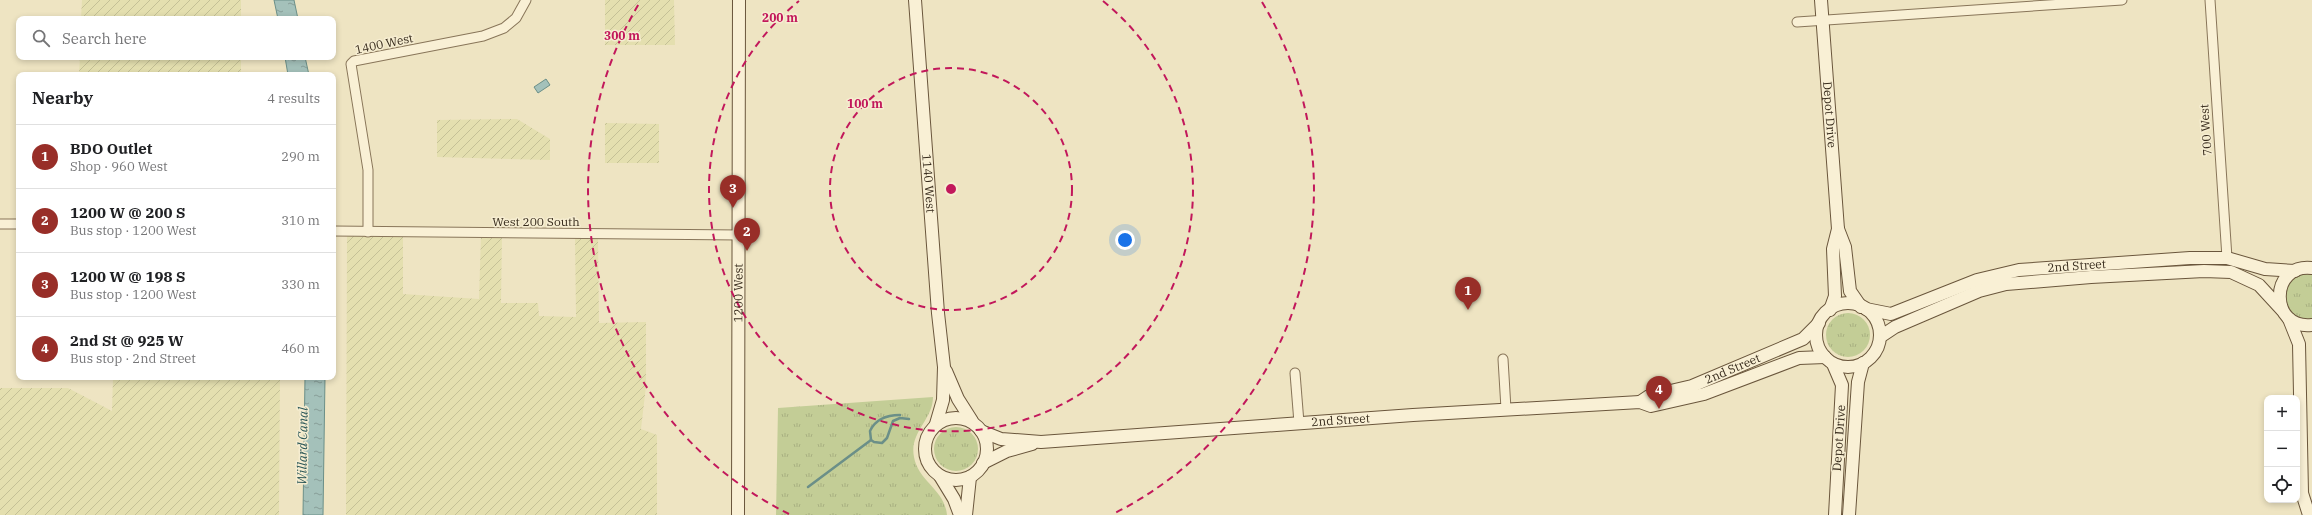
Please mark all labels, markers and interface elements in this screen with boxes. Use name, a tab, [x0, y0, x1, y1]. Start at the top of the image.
text: 200 m	[762, 10, 798, 25]
search box	[16, 16, 336, 60]
icon: search	[30, 27, 52, 49]
text: 300 m	[604, 28, 640, 43]
text: Search here	[62, 29, 147, 48]
street label: 1400 West	[353, 30, 414, 57]
street label: Depot Drive	[1820, 81, 1840, 148]
text: Nearby	[32, 87, 93, 109]
text: 4 results	[267, 90, 320, 107]
text: 100 m	[847, 96, 883, 111]
street label: 700 West	[2196, 104, 2215, 156]
text: BDO Outlet	[70, 139, 152, 158]
text: 1	[41, 148, 49, 165]
text: 290 m	[281, 148, 320, 165]
street label: 1140 West	[919, 153, 939, 214]
text: Shop · 960 West	[70, 158, 168, 175]
pin: 3	[720, 175, 746, 208]
centre of rings	[944, 182, 958, 196]
text: 1200 W @ 200 S	[70, 203, 185, 222]
text: 2	[41, 212, 49, 229]
text: 310 m	[281, 212, 320, 229]
street label: West 200 South	[492, 214, 580, 229]
pin: 2	[734, 218, 760, 251]
text: Bus stop · 1200 West	[70, 222, 196, 239]
your location	[1115, 230, 1135, 250]
street label: 2nd Street	[2047, 256, 2106, 275]
street label: 1200 West	[730, 263, 745, 323]
text: 1200 W @ 198 S	[70, 267, 185, 286]
text: 3	[41, 276, 49, 293]
text: 330 m	[281, 276, 320, 293]
pin: 1	[1455, 277, 1481, 310]
text: Bus stop · 1200 West	[70, 286, 196, 303]
text: 2nd St @ 925 W	[70, 331, 183, 350]
text: 4	[41, 340, 49, 357]
text: 460 m	[281, 340, 320, 357]
text: Bus stop · 2nd Street	[70, 350, 196, 367]
street label: 2nd Street	[1702, 350, 1762, 387]
pin: 4	[1646, 376, 1672, 409]
map controls	[2264, 395, 2300, 503]
button: +	[2264, 395, 2300, 431]
street label: Depot Drive	[1829, 404, 1848, 472]
water label: Willard Canal	[293, 407, 312, 485]
street label: 2nd Street	[1311, 410, 1370, 429]
button: −	[2264, 431, 2300, 467]
button: locate	[2264, 467, 2300, 503]

